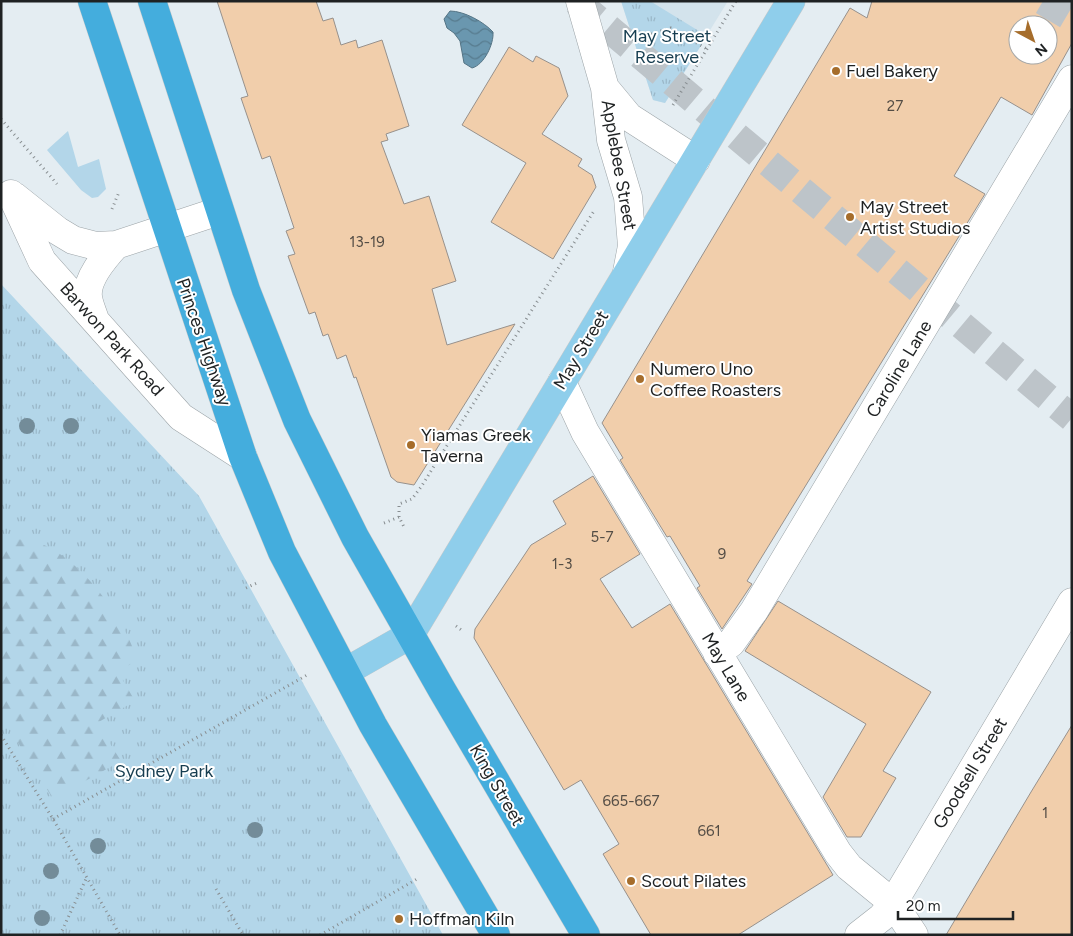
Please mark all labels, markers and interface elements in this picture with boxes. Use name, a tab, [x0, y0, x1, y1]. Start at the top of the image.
north arrow	[1008, 15, 1058, 65]
park label: May Street Reserve	[623, 25, 711, 68]
text: N	[1031, 40, 1051, 60]
place label: Fuel Bakery	[846, 60, 938, 82]
marker: Fuel Bakery	[830, 65, 842, 77]
house number: 27	[887, 97, 903, 115]
street label: Applebee Street	[597, 98, 641, 232]
place label: May Street Artist Studios	[860, 196, 970, 239]
marker: May Street Artist Studios	[844, 211, 856, 223]
house number: 13-19	[349, 233, 385, 251]
street label: Princes Highway	[172, 275, 236, 409]
street label: Barwon Park Road	[55, 278, 169, 400]
street label: May Street	[549, 306, 613, 394]
street label: Caroline Lane	[861, 316, 937, 422]
place label: Numero Uno Coffee Roasters	[650, 358, 781, 401]
marker: Numero Uno Coffee Roasters	[634, 373, 646, 385]
place label: Yiamas Greek Taverna	[421, 424, 531, 467]
marker: Yiamas Greek Taverna	[405, 439, 417, 451]
house number: 5-7	[591, 528, 613, 546]
house number: 9	[718, 545, 726, 563]
house number: 1-3	[552, 555, 572, 573]
street label: May Lane	[697, 629, 755, 706]
street label: Goodsell Street	[928, 713, 1012, 833]
street label: King Street	[465, 740, 529, 830]
park label: Sydney Park	[115, 760, 214, 782]
house number: 665-667	[603, 792, 659, 810]
house number: 1	[1042, 804, 1048, 822]
house number: 661	[697, 822, 721, 840]
place label: Scout Pilates	[641, 870, 746, 892]
marker: Scout Pilates	[625, 875, 637, 887]
scale bar	[898, 888, 1013, 920]
text: 20 m	[906, 897, 940, 915]
place label: Hoffman Kiln	[409, 908, 514, 930]
marker: Hoffman Kiln	[393, 913, 405, 925]

